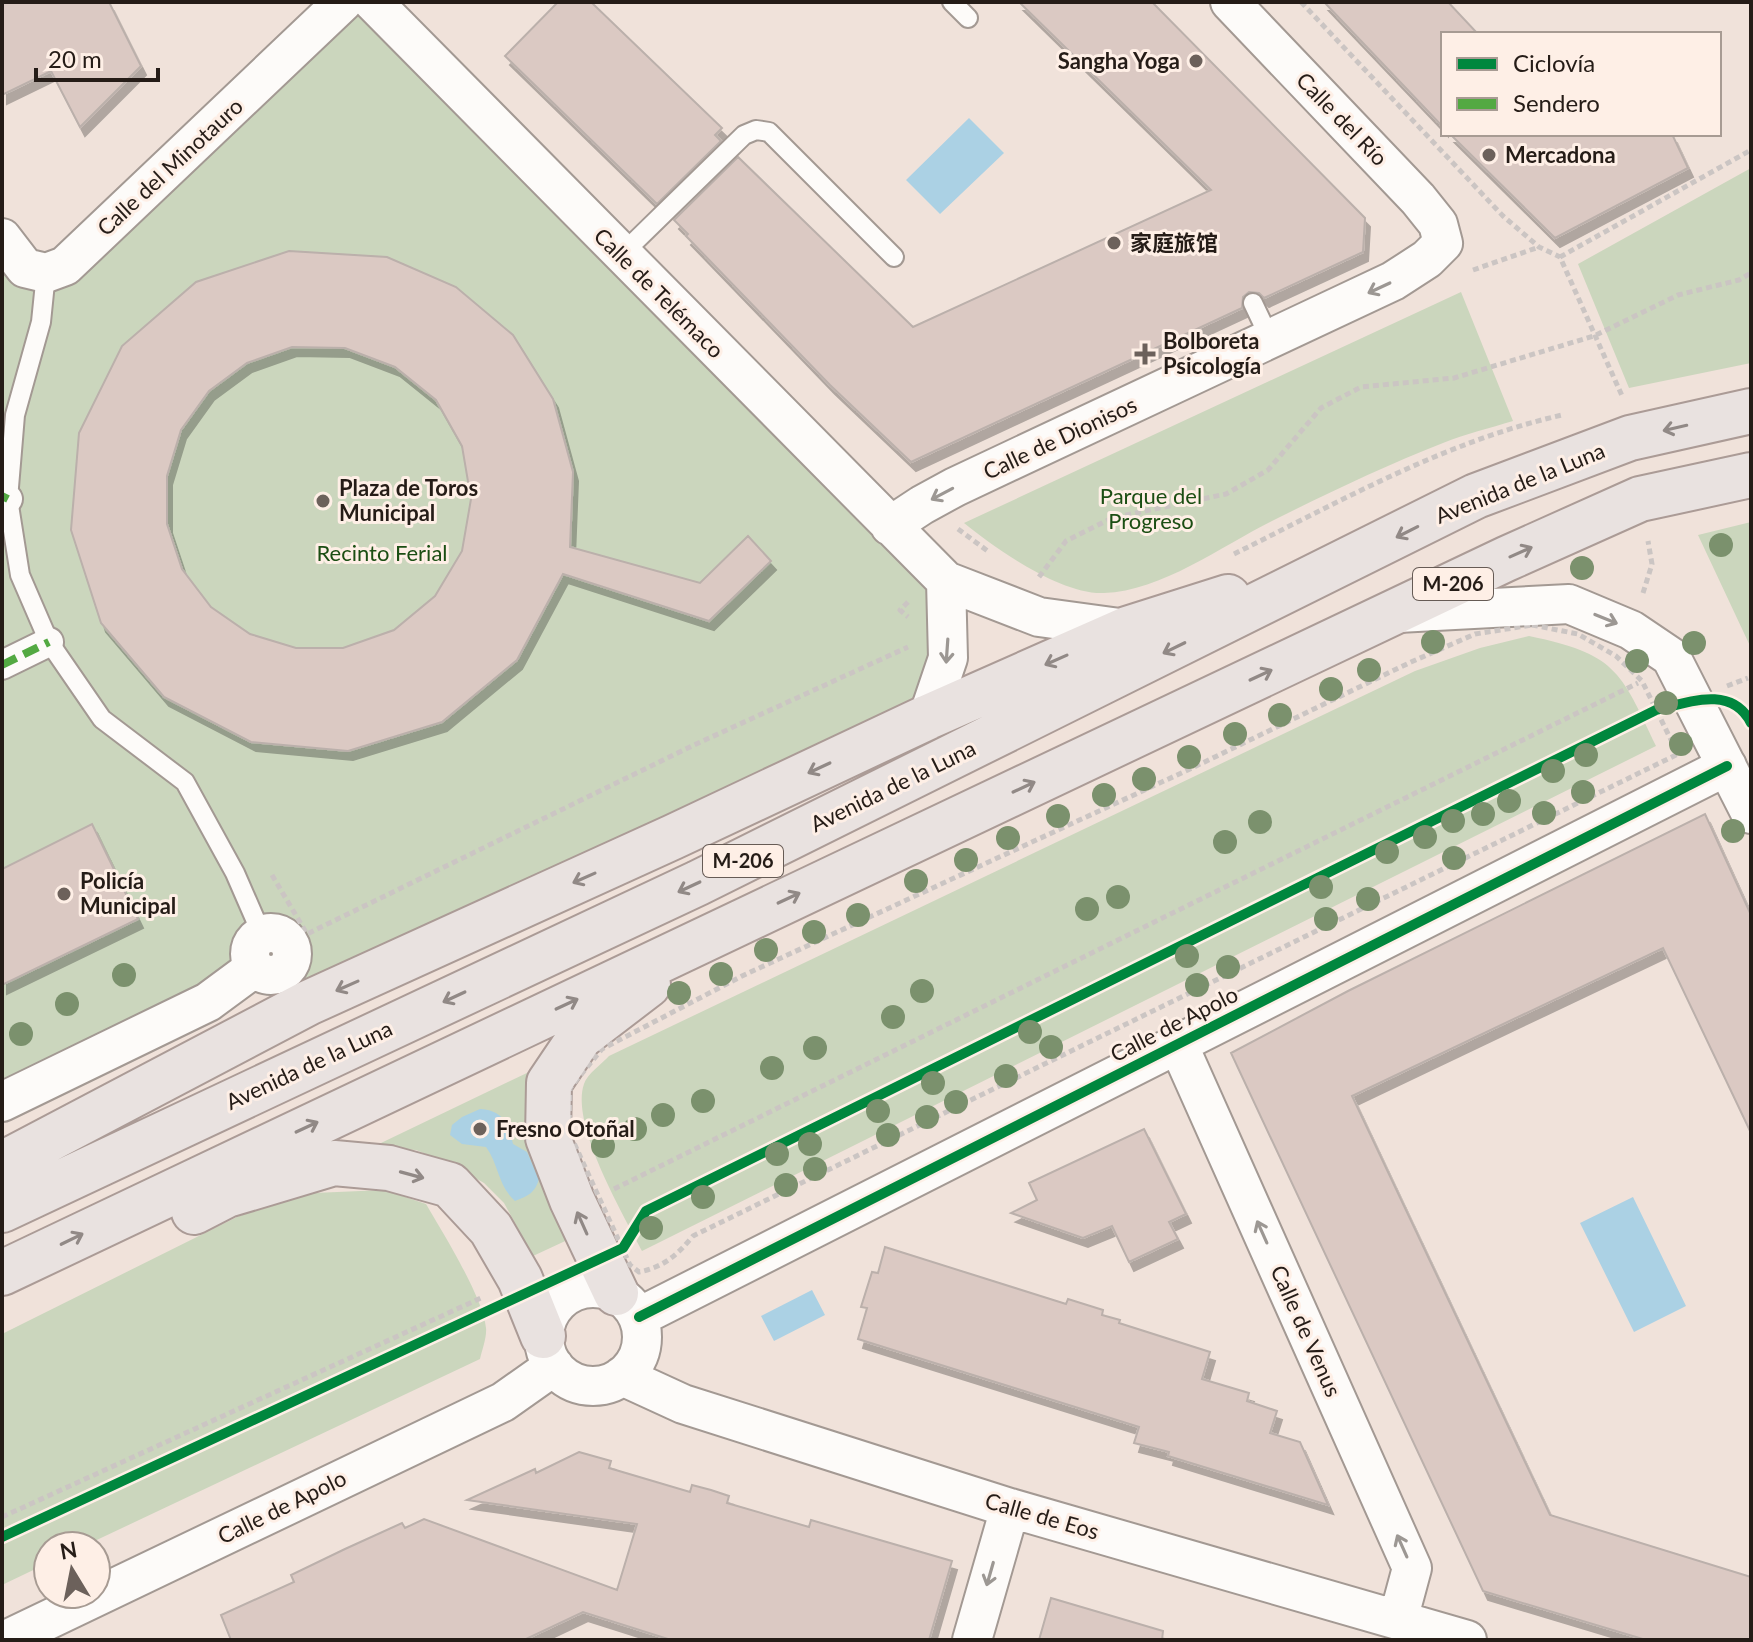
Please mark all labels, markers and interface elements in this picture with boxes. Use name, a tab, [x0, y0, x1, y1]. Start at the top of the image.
scale bar	[36, 32, 158, 82]
legend	[1441, 32, 1721, 136]
text: 20 m	[48, 44, 102, 73]
place label: Sangha Yoga	[1058, 47, 1180, 74]
text: Ciclovía	[1513, 48, 1595, 77]
marker: Sangha Yoga	[1187, 52, 1205, 70]
street label: Calle del Río	[1291, 66, 1394, 171]
text: Sendero	[1513, 88, 1600, 117]
street label: Calle del Minotauro	[91, 92, 248, 241]
place label: Mercadona	[1505, 141, 1616, 168]
marker: Mercadona	[1480, 146, 1498, 164]
street label: Calle de Telémaco	[589, 222, 730, 363]
place label: 家庭旅馆	[1130, 229, 1218, 256]
marker: 家庭旅馆	[1105, 234, 1123, 252]
one-way arrow	[1368, 281, 1392, 296]
place label: Bolboreta Psicología	[1163, 327, 1261, 379]
marker: Bolboreta Psicología	[1134, 343, 1156, 365]
street label: Calle de Dionisos	[979, 390, 1141, 485]
one-way arrow	[1663, 421, 1688, 436]
street label: Avenida de la Luna	[1431, 436, 1609, 529]
place label: Plaza de Toros Municipal	[339, 474, 478, 526]
park label: Parque del Progreso	[1100, 482, 1202, 534]
one-way arrow	[930, 487, 954, 503]
marker: Plaza de Toros Municipal	[314, 492, 332, 510]
one-way arrow	[1395, 524, 1419, 540]
park label: Recinto Ferial	[316, 539, 448, 566]
one-way arrow	[1509, 544, 1533, 559]
road number: M-206	[1413, 568, 1493, 600]
one-way arrow	[1593, 613, 1618, 628]
one-way arrow	[939, 637, 954, 664]
one-way arrow	[1162, 640, 1186, 656]
one-way arrow	[1044, 653, 1068, 668]
one-way arrow	[1249, 667, 1273, 682]
street label: Avenida de la Luna	[806, 734, 980, 837]
one-way arrow	[808, 761, 832, 776]
one-way arrow	[1012, 779, 1036, 794]
road number: M-206	[703, 845, 783, 877]
place label: Policía Municipal	[80, 867, 176, 919]
one-way arrow	[572, 871, 596, 886]
one-way arrow	[678, 880, 702, 895]
marker: Policía Municipal	[55, 885, 73, 903]
one-way arrow	[777, 890, 801, 905]
one-way arrow	[335, 979, 360, 994]
street label: Calle de Apolo	[1106, 980, 1242, 1067]
one-way arrow	[442, 990, 466, 1005]
one-way arrow	[555, 996, 579, 1011]
street label: Avenida de la Luna	[221, 1014, 396, 1115]
place label: Fresno Otoñal	[496, 1115, 635, 1142]
one-way arrow	[295, 1119, 319, 1134]
marker: Fresno Otoñal	[471, 1120, 489, 1138]
one-way arrow	[399, 1168, 425, 1183]
one-way arrow	[574, 1211, 589, 1236]
one-way arrow	[1254, 1220, 1269, 1244]
one-way arrow	[60, 1231, 84, 1246]
street label: Calle de Venus	[1265, 1261, 1347, 1401]
street label: Calle de Apolo	[213, 1464, 350, 1549]
street label: Calle de Eos	[982, 1486, 1102, 1545]
north arrow	[32, 1530, 112, 1610]
one-way arrow	[1394, 1534, 1409, 1559]
text: N	[58, 1535, 79, 1565]
one-way arrow	[982, 1560, 997, 1586]

